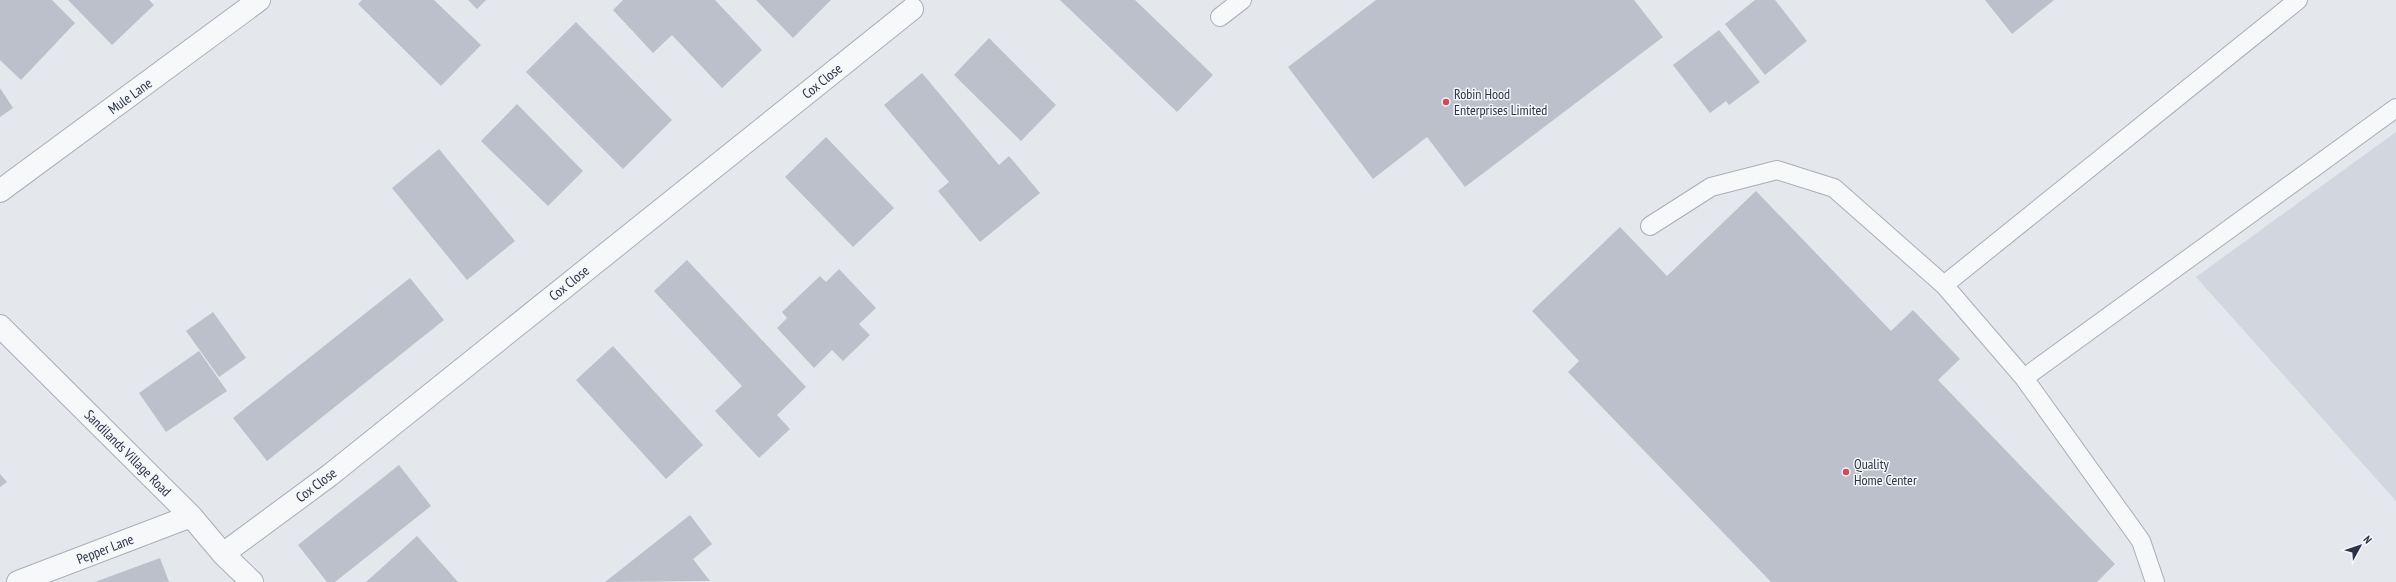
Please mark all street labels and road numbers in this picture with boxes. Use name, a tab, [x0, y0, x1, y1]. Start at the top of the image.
street label: Cox Close	[798, 59, 846, 103]
street label: Mule Lane	[104, 74, 156, 118]
street label: Cox Close	[545, 261, 593, 305]
street label: Sandilands Village Road	[81, 406, 175, 500]
street label: Cox Close	[292, 464, 340, 506]
street label: Pepper Lane	[74, 530, 136, 568]

